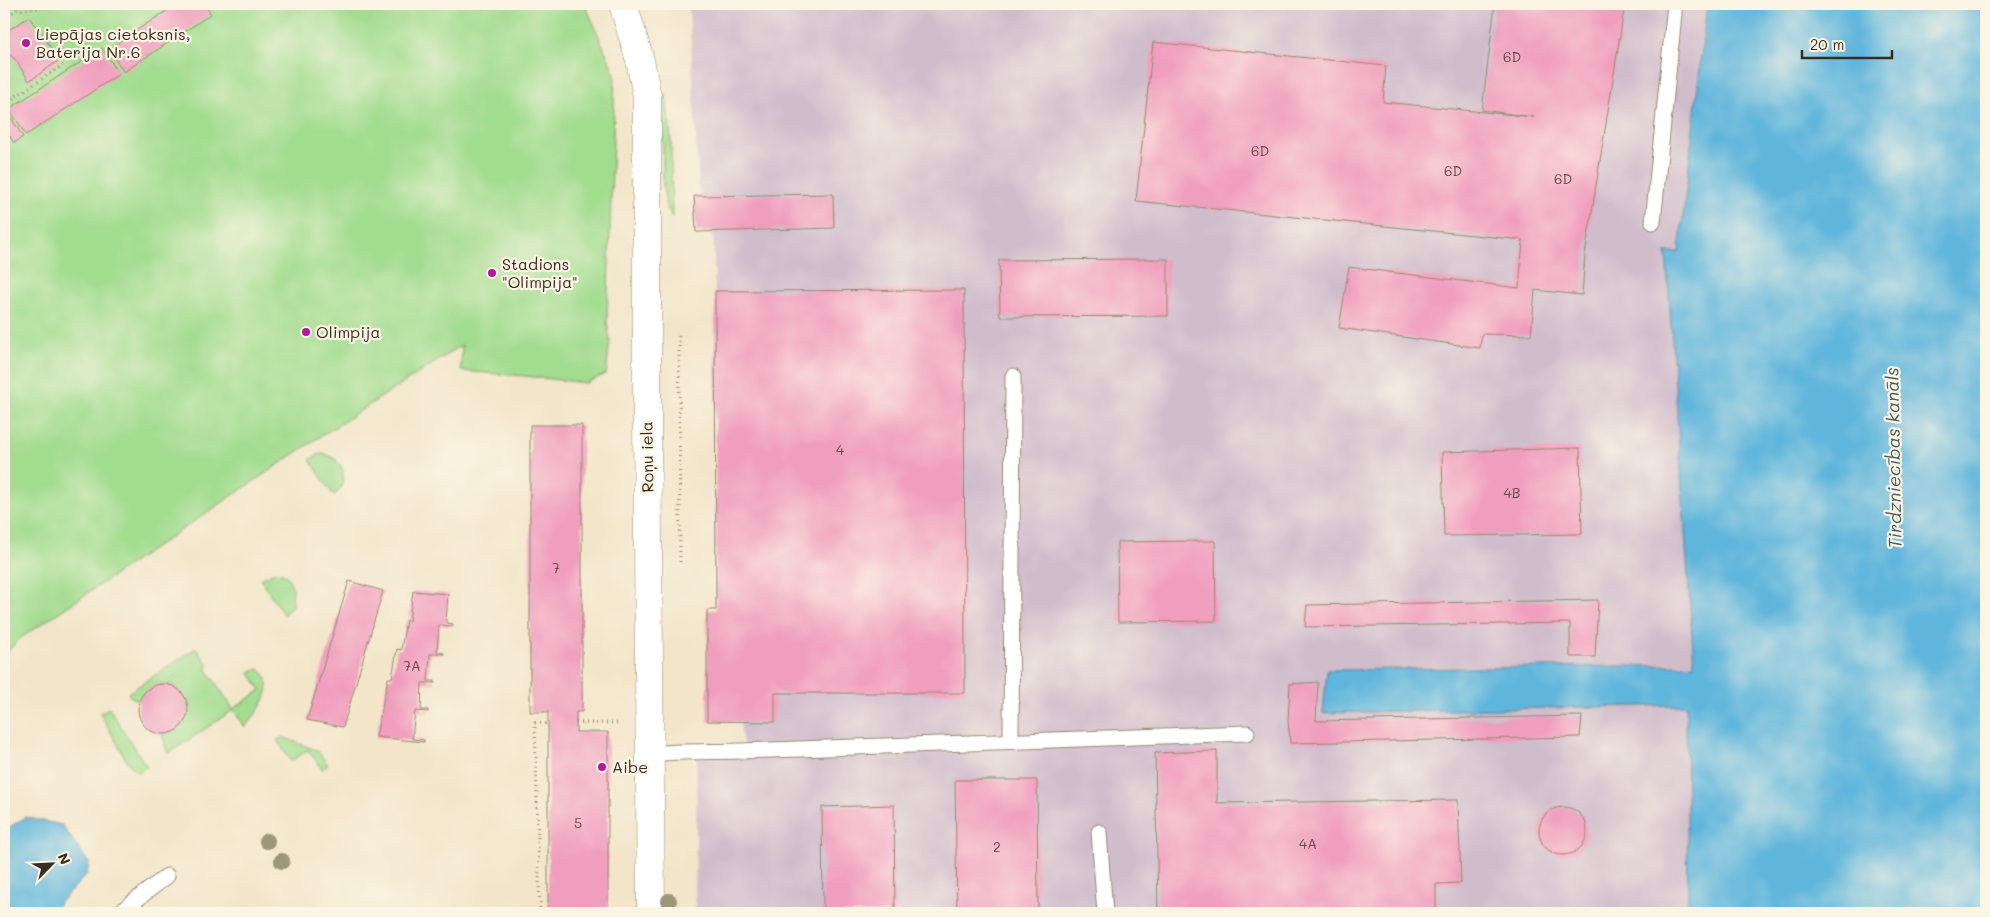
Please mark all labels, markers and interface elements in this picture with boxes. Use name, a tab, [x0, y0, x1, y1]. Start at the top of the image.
place label: Liepājas cietoksnis, Baterija Nr.6	[36, 23, 191, 62]
scale bar	[1802, 28, 1892, 60]
text: 20 m	[1810, 34, 1844, 54]
marker: Liepājas cietoksnis, Baterija Nr.6	[20, 37, 32, 49]
house number: 6D	[1503, 47, 1521, 66]
house number: 6D	[1251, 141, 1269, 160]
house number: 6D	[1444, 161, 1462, 180]
house number: 6D	[1554, 169, 1572, 188]
place label: Stadions "Olimpija"	[502, 253, 578, 292]
marker: Stadions "Olimpija"	[486, 267, 498, 279]
place label: Olimpija	[316, 321, 380, 342]
marker: Olimpija	[300, 326, 312, 338]
water label: Tirdzniecības kanāls	[1879, 367, 1907, 549]
street label: Roņu iela	[635, 421, 659, 493]
house number: 4	[836, 440, 845, 459]
house number: 4B	[1504, 483, 1520, 502]
house number: 7	[552, 558, 560, 577]
house number: 7A	[403, 656, 421, 675]
place label: Aibe	[612, 756, 648, 777]
marker: Aibe	[596, 761, 608, 773]
house number: 5	[574, 813, 582, 832]
house number: 4A	[1299, 834, 1317, 853]
house number: 2	[993, 837, 1001, 856]
north arrow	[28, 840, 78, 890]
text: N	[53, 850, 75, 867]

